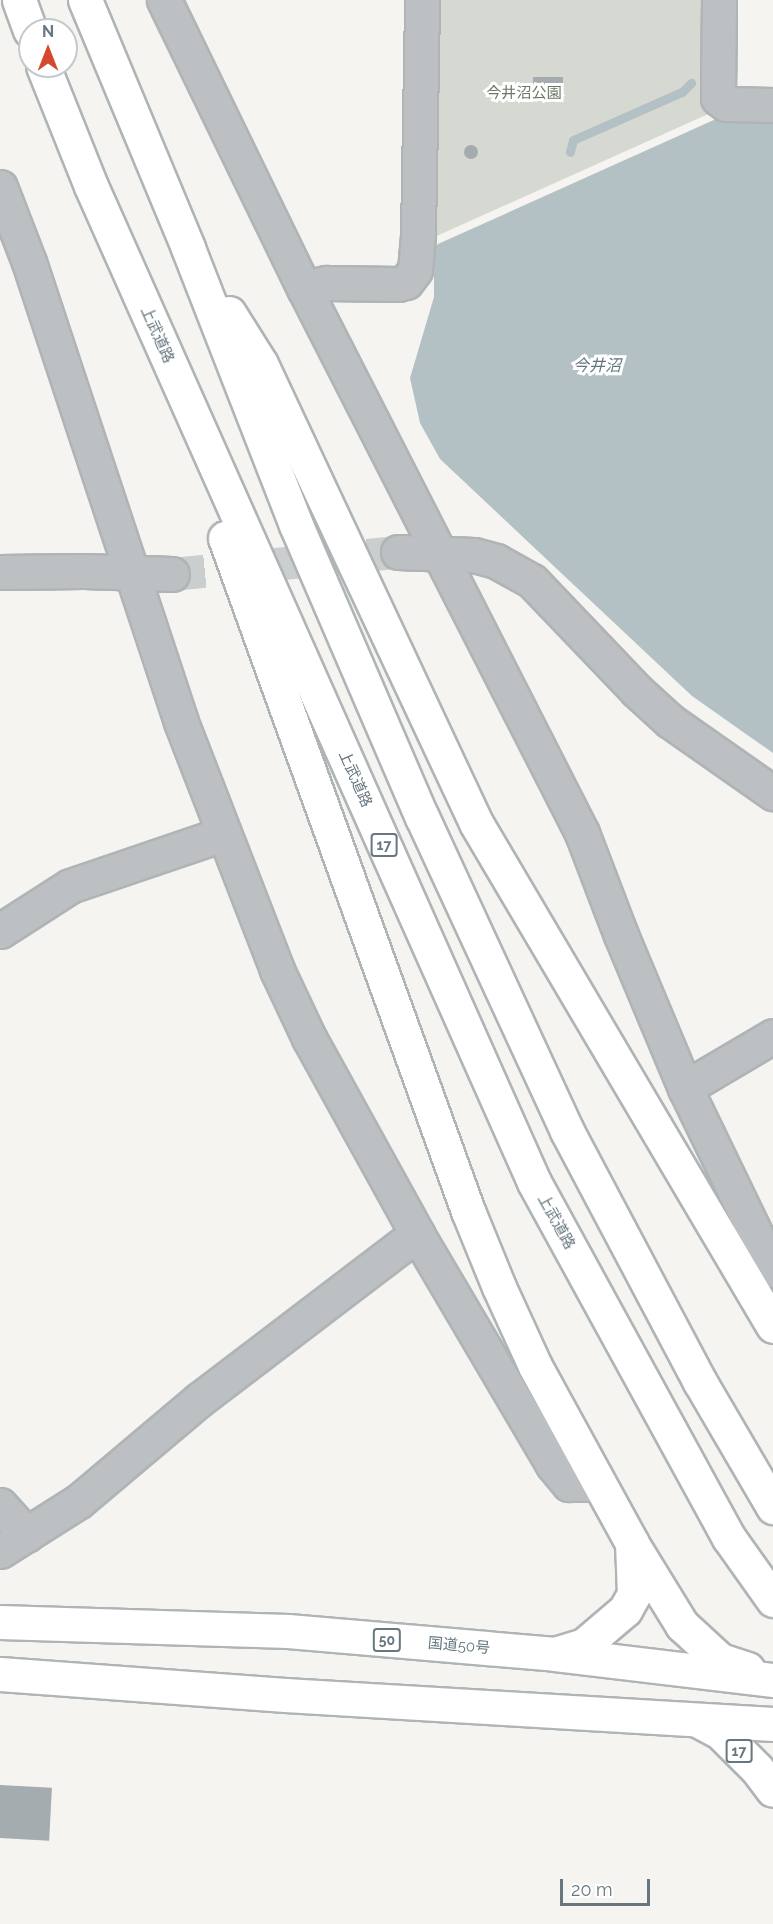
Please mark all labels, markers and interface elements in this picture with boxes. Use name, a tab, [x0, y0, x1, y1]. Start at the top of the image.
north arrow	[18, 18, 78, 78]
text: N	[42, 22, 54, 41]
park label: 今井沼公園	[487, 85, 561, 103]
street label: 上武道路	[137, 304, 177, 366]
water label: 今井沼	[573, 356, 621, 376]
street label: 上武道路	[335, 748, 375, 810]
road number: 17	[370, 834, 398, 856]
street label: 上武道路	[534, 1191, 578, 1253]
road number: 50	[372, 1629, 402, 1651]
street label: 国道50号	[427, 1634, 491, 1658]
road number: 17	[726, 1740, 752, 1762]
scale bar	[563, 1867, 653, 1905]
text: 20 m	[571, 1879, 613, 1900]

